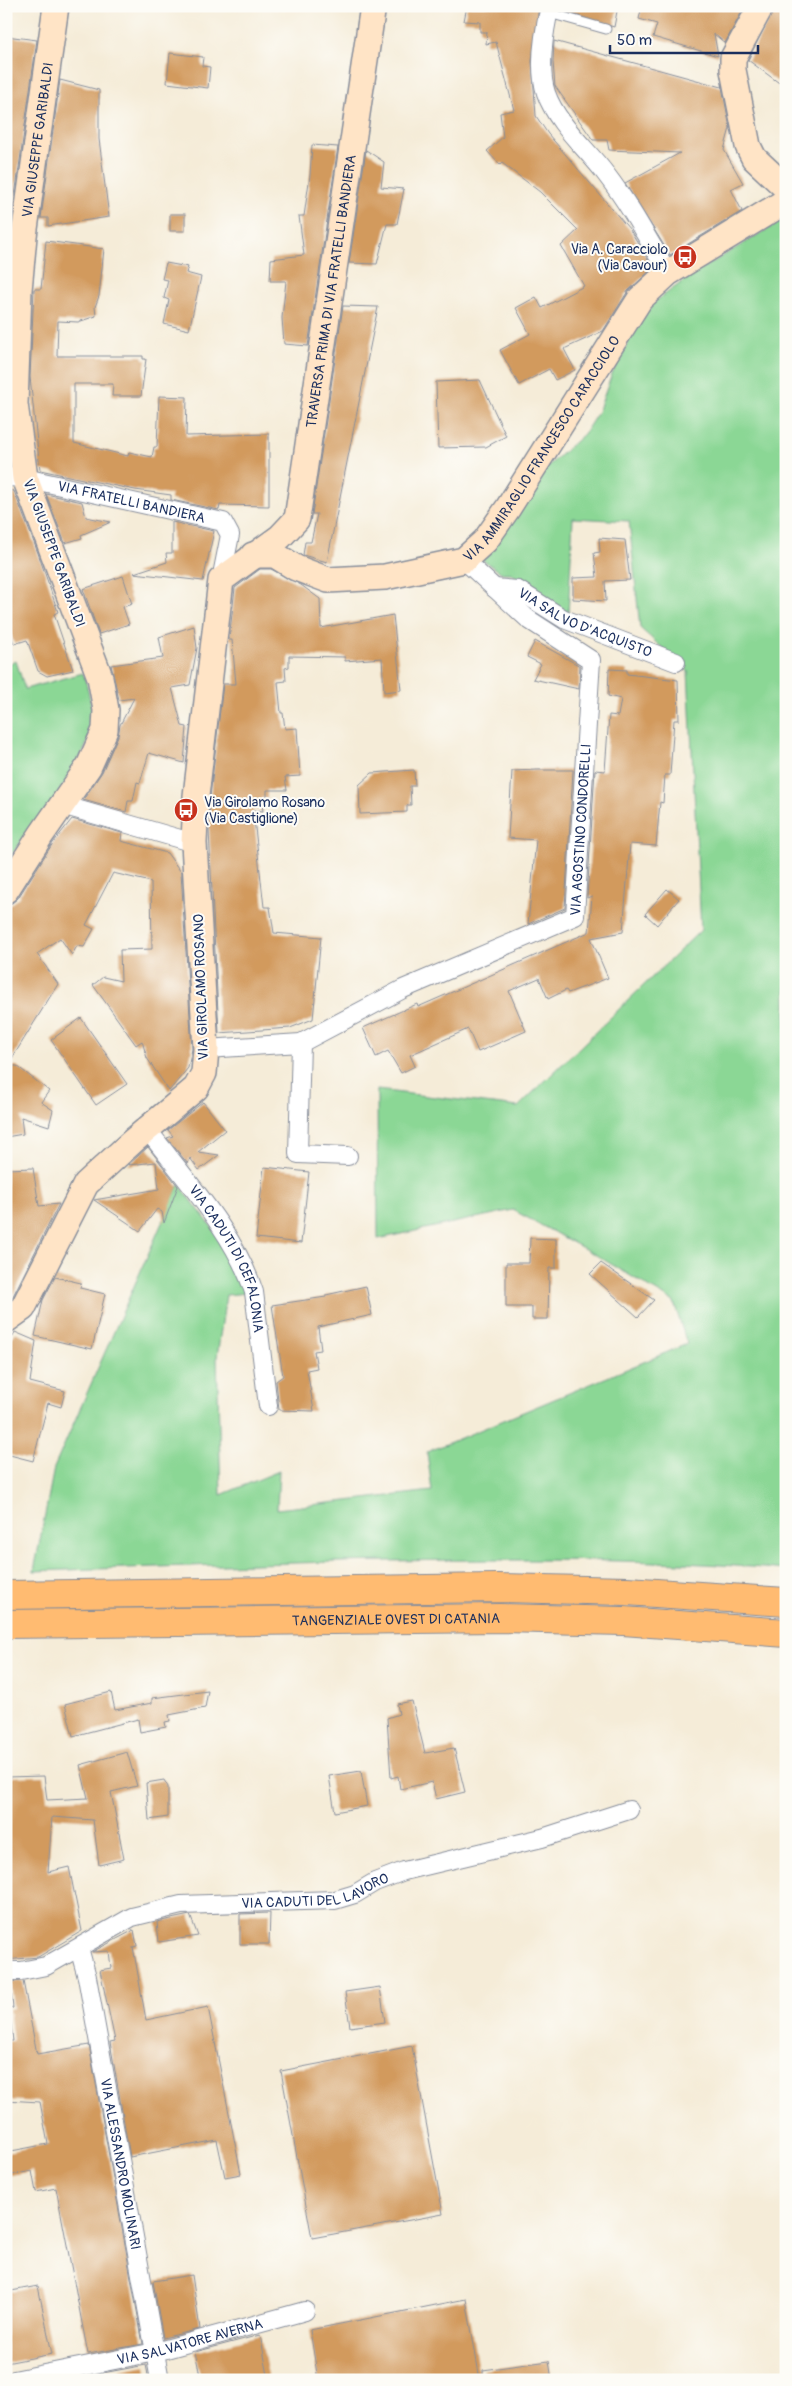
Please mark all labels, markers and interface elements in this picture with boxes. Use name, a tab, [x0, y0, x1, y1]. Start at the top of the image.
scale bar	[610, 22, 757, 54]
text: 50 m	[617, 31, 652, 50]
street label: VIA GIUSEPPE GARIBALDI	[18, 61, 57, 218]
street label: TRAVERSA PRIMA DI VIA FRATELLI BANDIERA	[302, 154, 359, 429]
place label: Via A. Caracciolo (Via Cavour)	[571, 241, 668, 274]
bus stop icon: Via A. Caracciolo (Via Cavour)	[672, 244, 698, 270]
street label: VIA AMMIRAGLIO FRANCESCO CARACCIOLO	[460, 332, 623, 565]
street label: VIA GIUSEPPE GARIBALDI	[19, 477, 89, 629]
street label: VIA FRATELLI BANDIERA	[56, 477, 207, 526]
street label: VIA SALVO D'ACQUISTO	[515, 584, 654, 660]
street label: VIA AGOSTINO CONDORELLI	[567, 743, 594, 916]
place label: Via Girolamo Rosano (Via Castiglione)	[204, 794, 325, 827]
bus stop icon: Via Girolamo Rosano (Via Castiglione)	[173, 797, 199, 823]
street label: VIA GIROLAMO ROSANO	[190, 914, 212, 1060]
street label: VIA CADUTI DI CEFALONIA	[185, 1181, 267, 1334]
street label: TANGENZIALE OVEST DI CATANIA	[292, 1610, 500, 1629]
street label: VIA CADUTI DEL LAVORO	[241, 1869, 391, 1912]
street label: VIA ALESSANDRO MOLINARI	[97, 2077, 145, 2251]
street label: VIA SALVATORE AVERNA	[115, 2315, 264, 2368]

